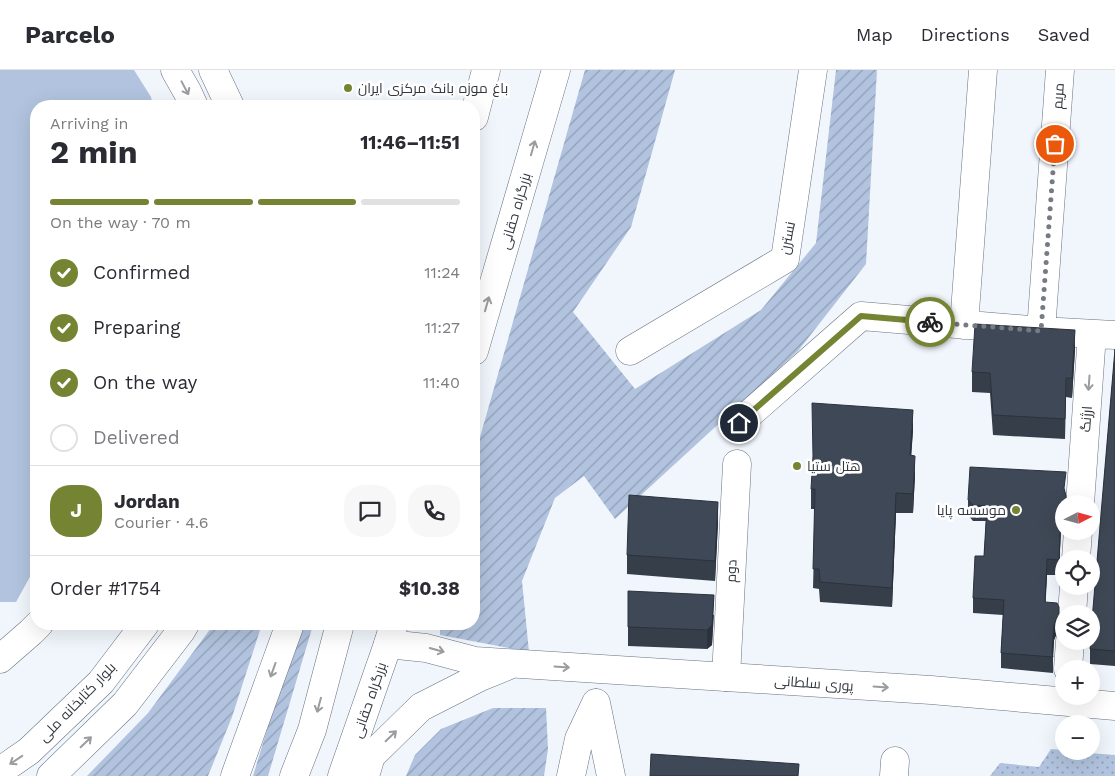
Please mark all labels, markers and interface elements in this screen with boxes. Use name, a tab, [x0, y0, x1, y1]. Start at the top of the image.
text: Parcelo	[25, 21, 115, 49]
text: Map	[856, 24, 893, 45]
text: Directions	[921, 24, 1010, 45]
text: Saved	[1038, 24, 1090, 45]
one-way arrow	[181, 80, 191, 95]
place label: باغ موزه بانک مرکزی ایران	[358, 80, 508, 97]
marker: باغ موزه بانک مرکزی ایران	[342, 82, 354, 94]
street label: مریم	[1049, 82, 1069, 110]
text: Arriving in	[50, 114, 128, 133]
pin	[1034, 123, 1076, 165]
icon: bag	[1041, 130, 1069, 158]
text: 11:46–11:51	[360, 131, 460, 154]
text: 2 min	[50, 133, 138, 171]
one-way arrow	[528, 141, 538, 157]
street label: بزرگراه حقانی	[496, 171, 534, 251]
text: On the way · 70 m	[50, 213, 191, 232]
street label: نسترن	[776, 220, 798, 256]
icon: check	[50, 259, 78, 287]
text: Confirmed	[93, 261, 190, 284]
text: 11:24	[424, 263, 460, 282]
one-way arrow	[483, 297, 493, 313]
courier	[905, 297, 955, 347]
icon: bike	[916, 308, 944, 336]
icon: check	[50, 314, 78, 342]
text: Preparing	[93, 316, 180, 339]
text: 11:27	[425, 318, 460, 337]
icon: check	[50, 369, 78, 397]
text: On the way	[93, 371, 197, 394]
text: 11:40	[423, 373, 460, 392]
one-way arrow	[1084, 374, 1093, 390]
pin	[718, 402, 760, 444]
street label: ارژنگ	[1077, 405, 1095, 433]
icon: home	[725, 409, 753, 437]
text: Delivered	[93, 426, 180, 449]
place label: هتل ستیا	[807, 458, 861, 474]
marker: هتل ستیا	[791, 460, 803, 472]
button: chat	[344, 485, 396, 537]
button: phone	[408, 485, 460, 537]
text: Jordan	[114, 490, 180, 513]
north arrow	[1055, 495, 1100, 540]
map controls	[1055, 495, 1100, 760]
text: J	[70, 499, 82, 522]
place label: موسسه پایا	[937, 502, 1006, 520]
marker: موسسه پایا	[1010, 504, 1022, 516]
text: Courier · 4.6	[114, 513, 209, 532]
button: locate	[1055, 550, 1100, 595]
street label: دوم	[722, 559, 742, 583]
text: Order #1754	[50, 577, 161, 600]
text: $10.38	[399, 577, 460, 600]
button: layers	[1055, 605, 1100, 650]
one-way arrow	[428, 646, 444, 656]
street label: بلوار کتابخانه ملی	[35, 659, 119, 745]
street label: بزرگراه حقانی	[349, 660, 389, 740]
button: +	[1055, 660, 1100, 705]
one-way arrow	[268, 661, 277, 677]
one-way arrow	[554, 662, 570, 671]
street label: پوری سلطانی	[774, 672, 854, 696]
one-way arrow	[873, 682, 889, 691]
one-way arrow	[314, 696, 323, 712]
button: −	[1055, 715, 1100, 760]
one-way arrow	[385, 730, 397, 743]
one-way arrow	[80, 736, 92, 748]
one-way arrow	[9, 755, 23, 765]

